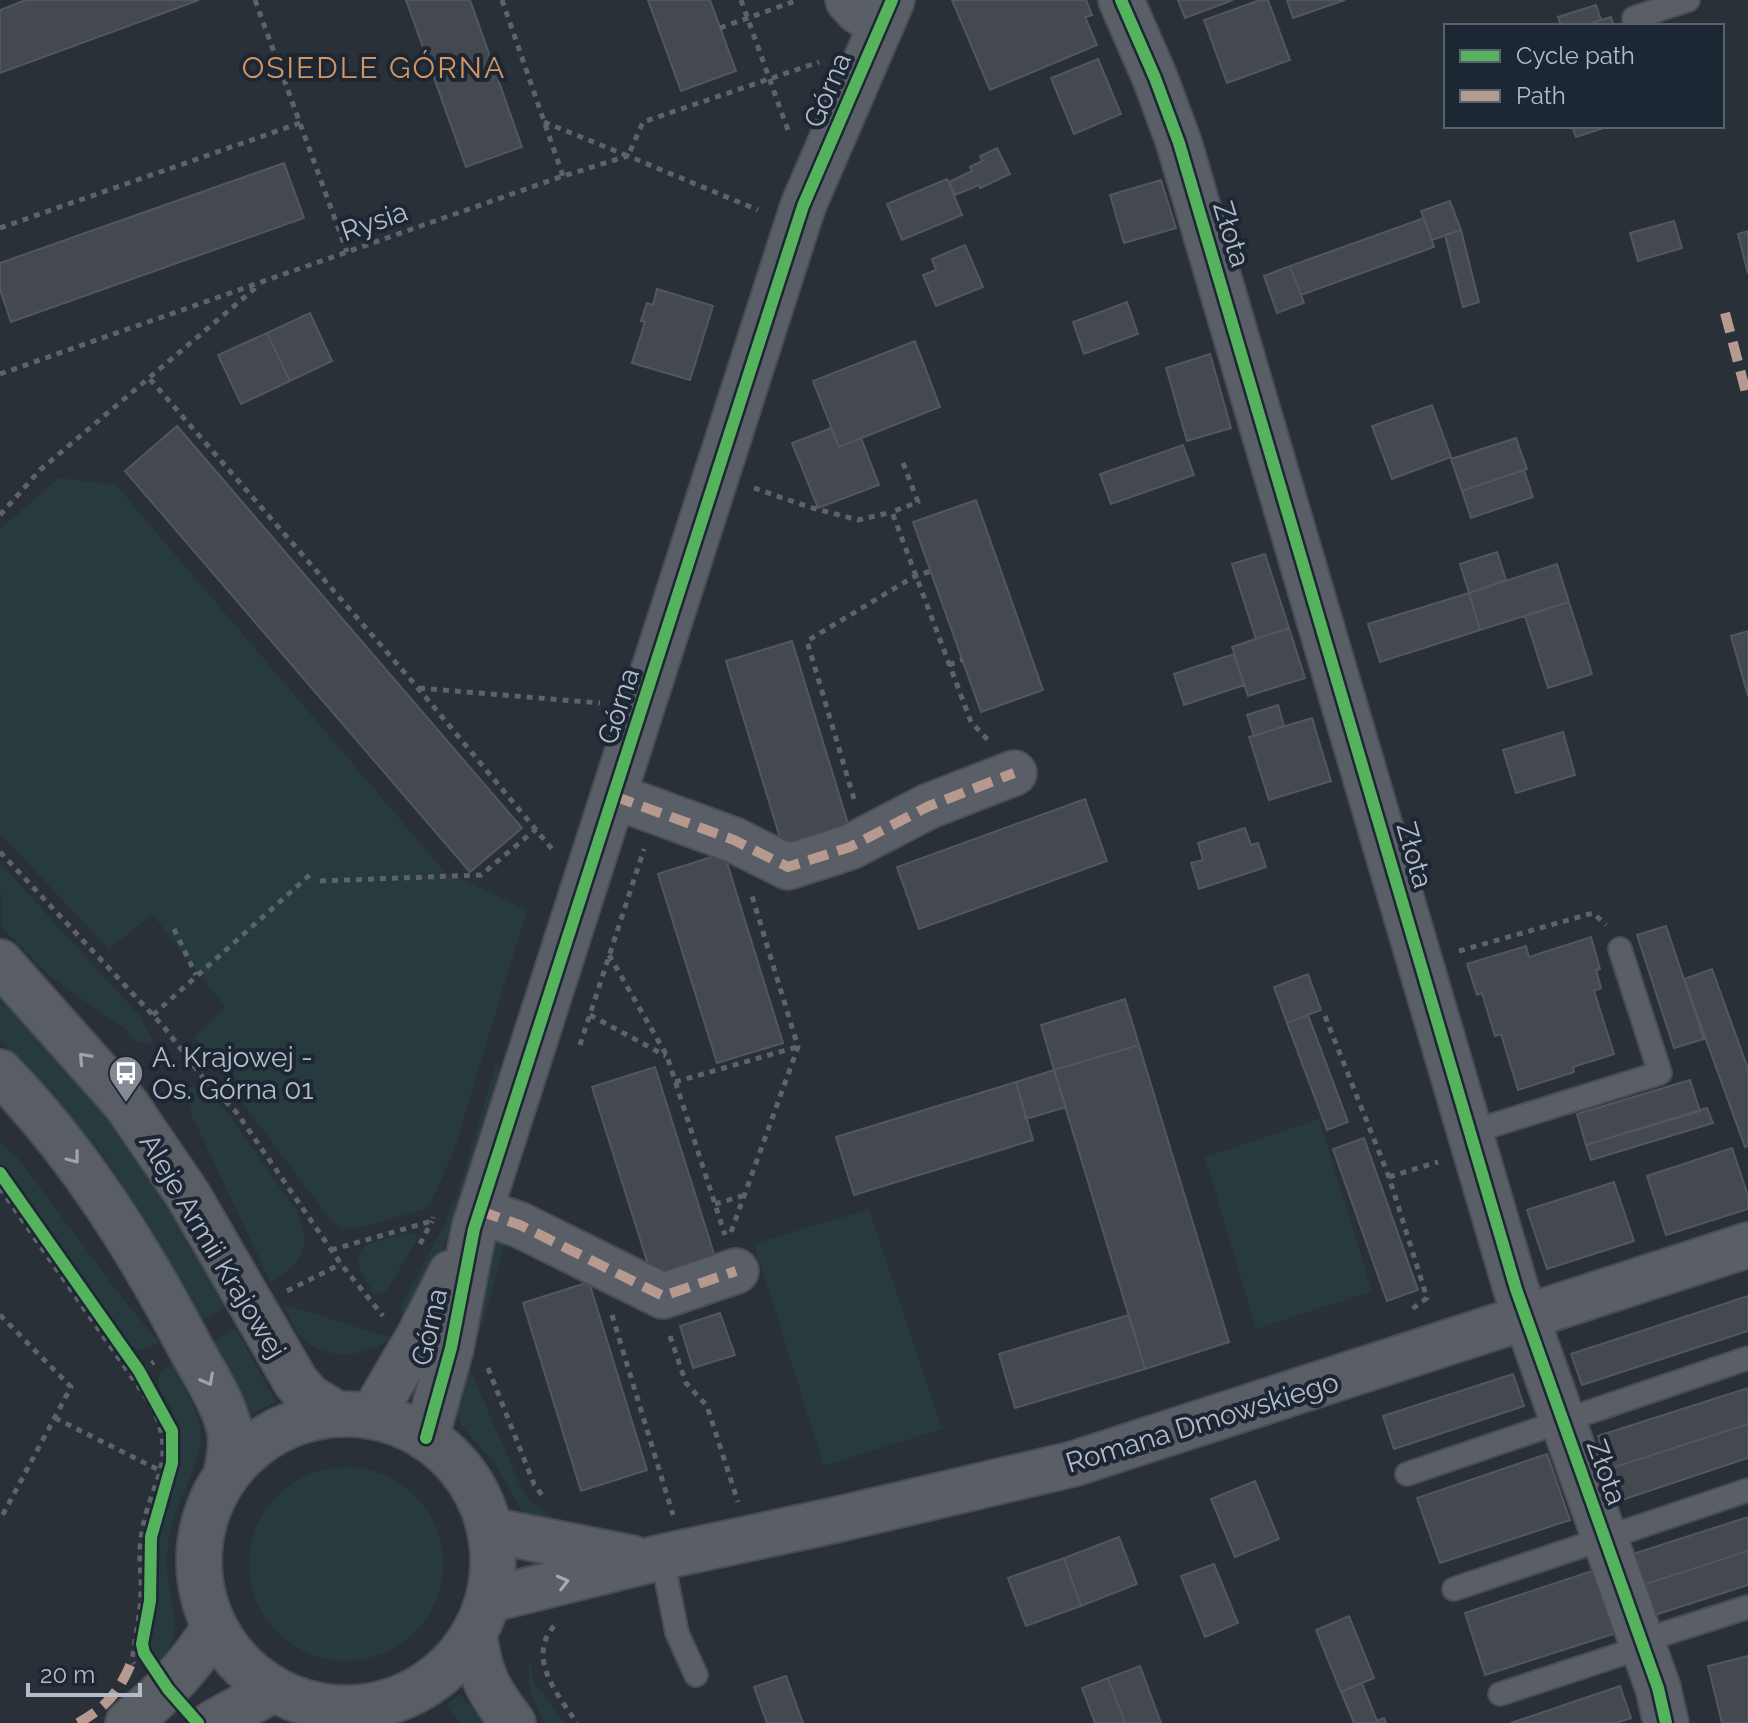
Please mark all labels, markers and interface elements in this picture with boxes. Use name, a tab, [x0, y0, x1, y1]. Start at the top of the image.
legend	[1444, 24, 1724, 128]
text: Cycle path	[1516, 41, 1635, 70]
street label: Górna	[797, 48, 858, 133]
district label: OSIEDLE GÓRNA	[242, 50, 506, 85]
text: Path	[1516, 81, 1566, 110]
street label: Rysia	[337, 195, 412, 248]
street label: Złota	[1206, 197, 1257, 271]
street label: Górna	[591, 664, 646, 748]
street label: Złota	[1389, 818, 1440, 892]
place label: A. Krajowej - Os. Górna 01	[152, 1041, 313, 1106]
one-way arrow	[79, 1052, 93, 1067]
bus stop icon: A. Krajowej - Os. Górna 01	[107, 1054, 145, 1104]
street label: Aleje Armii Krajowej	[132, 1128, 293, 1365]
one-way arrow	[64, 1149, 78, 1163]
street label: Górna	[405, 1285, 454, 1369]
street label: Romana Dmowskiego	[1062, 1365, 1342, 1480]
one-way arrow	[198, 1372, 213, 1386]
street label: Złota	[1580, 1435, 1633, 1509]
one-way arrow	[556, 1574, 570, 1591]
scale bar	[28, 1647, 140, 1697]
text: 20 m	[40, 1660, 95, 1689]

